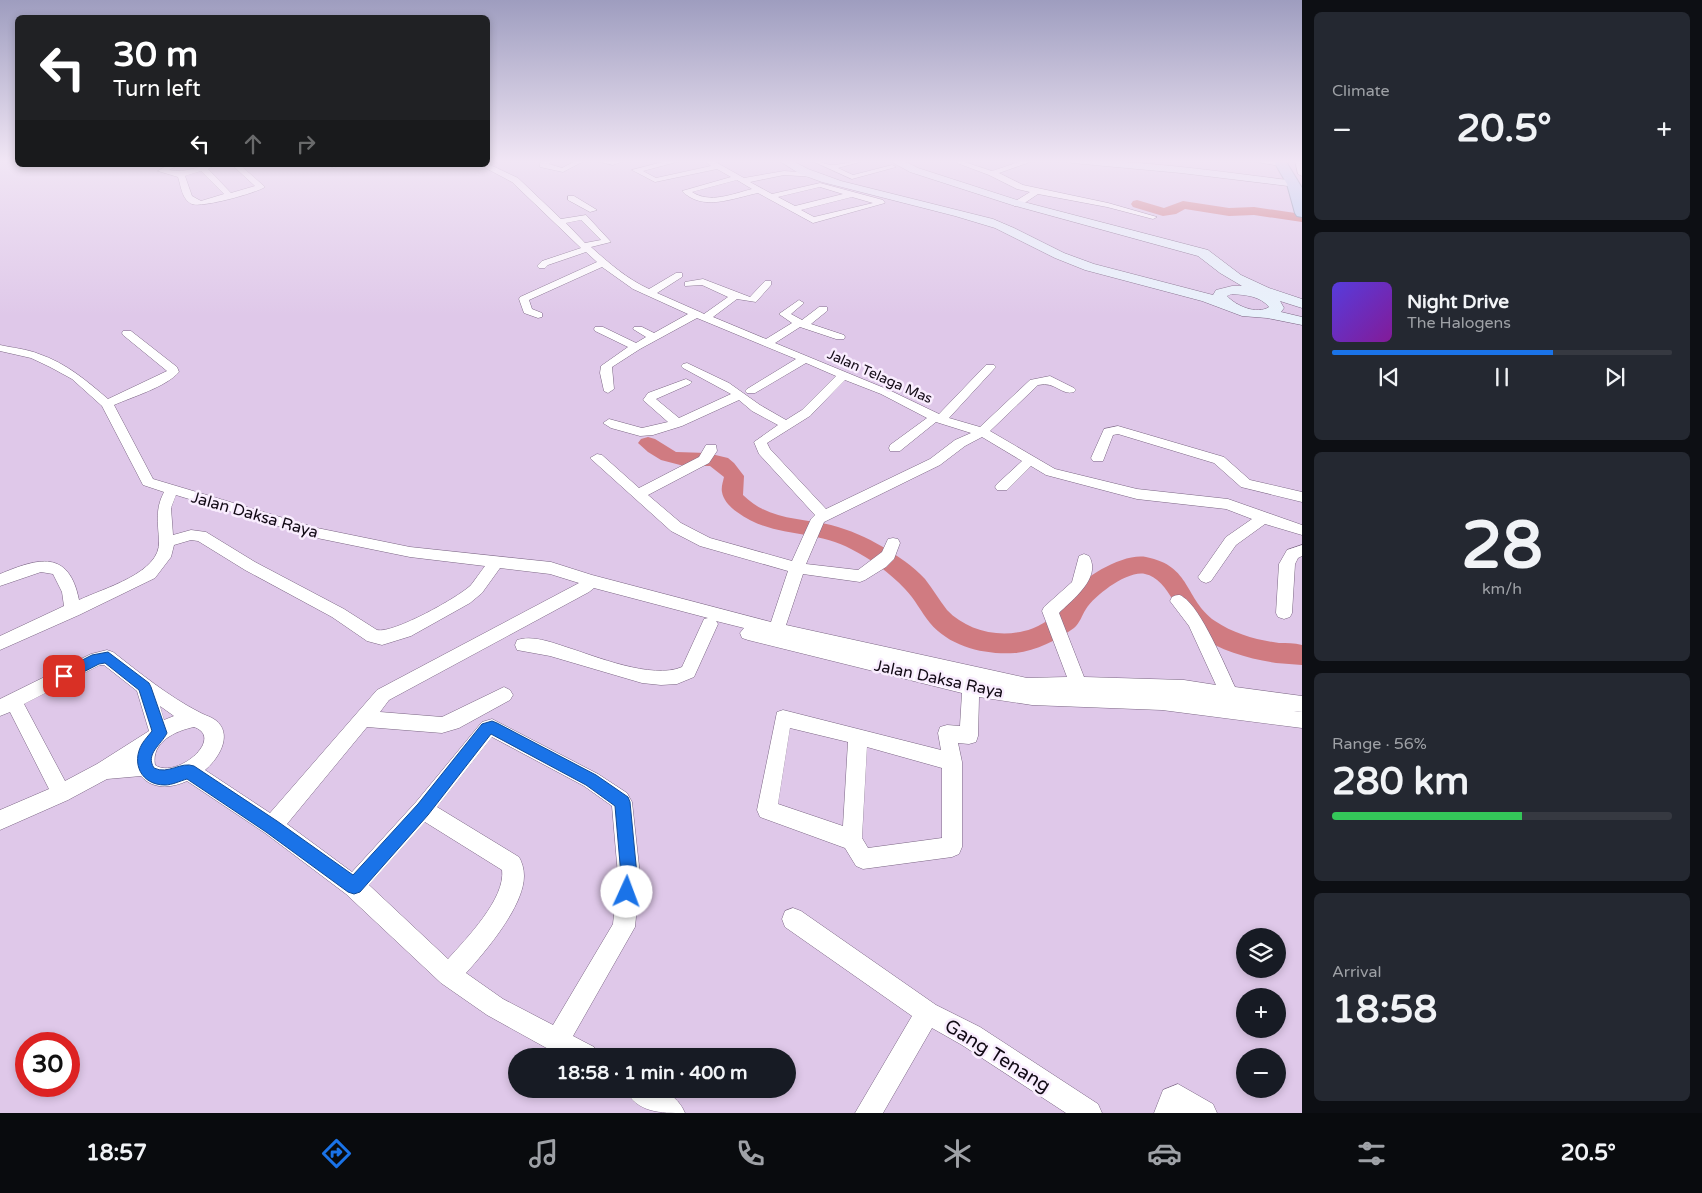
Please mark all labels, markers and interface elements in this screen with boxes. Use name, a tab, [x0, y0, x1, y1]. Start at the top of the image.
text: 30 m	[113, 34, 198, 76]
icon: left	[30, 35, 95, 100]
text: Turn left	[113, 76, 201, 102]
text: Climate	[1332, 81, 1390, 101]
text: 20.5°	[1457, 106, 1552, 152]
text: −	[1332, 113, 1352, 147]
text: +	[1656, 113, 1672, 147]
icon: left	[186, 130, 214, 158]
icon: ahead	[239, 130, 267, 158]
icon: right	[292, 130, 320, 158]
text: Night Drive	[1407, 291, 1509, 313]
text: The Halogens	[1407, 313, 1511, 333]
street label: Jalan Telaga Mas	[825, 346, 935, 407]
icon: previous	[1375, 363, 1403, 391]
icon: pause	[1488, 363, 1516, 391]
icon: next	[1601, 363, 1629, 391]
street label: Jalan Daksa Raya	[189, 487, 321, 543]
text: 28	[1461, 507, 1543, 586]
text: km/h	[1482, 579, 1522, 599]
pin	[43, 655, 85, 697]
street label: Jalan Daksa Raya	[872, 656, 1005, 702]
icon: arrive	[50, 662, 78, 690]
text: Range · 56%	[1332, 734, 1427, 754]
text: 280 km	[1332, 759, 1469, 805]
position arrow	[600, 865, 652, 917]
map controls	[1236, 928, 1286, 1098]
button: layers	[1236, 928, 1286, 978]
text: Arrival	[1332, 962, 1381, 982]
text: 18:58	[1332, 987, 1437, 1033]
button: +	[1236, 988, 1286, 1038]
street label: Gang Tenang	[941, 1015, 1054, 1097]
speed limit sign: 30	[15, 1032, 80, 1097]
button: −	[1236, 1048, 1286, 1098]
text: 18:58 · 1 min · 400 m	[556, 1062, 748, 1084]
icon: directions	[319, 1136, 354, 1171]
icon: music	[526, 1136, 561, 1171]
icon: phone	[733, 1136, 768, 1171]
icon: climate	[940, 1136, 975, 1171]
icon: car	[1147, 1136, 1182, 1171]
icon: filters	[1354, 1136, 1389, 1171]
text: 18:57	[86, 1140, 147, 1166]
text: 20.5°	[1561, 1140, 1616, 1166]

